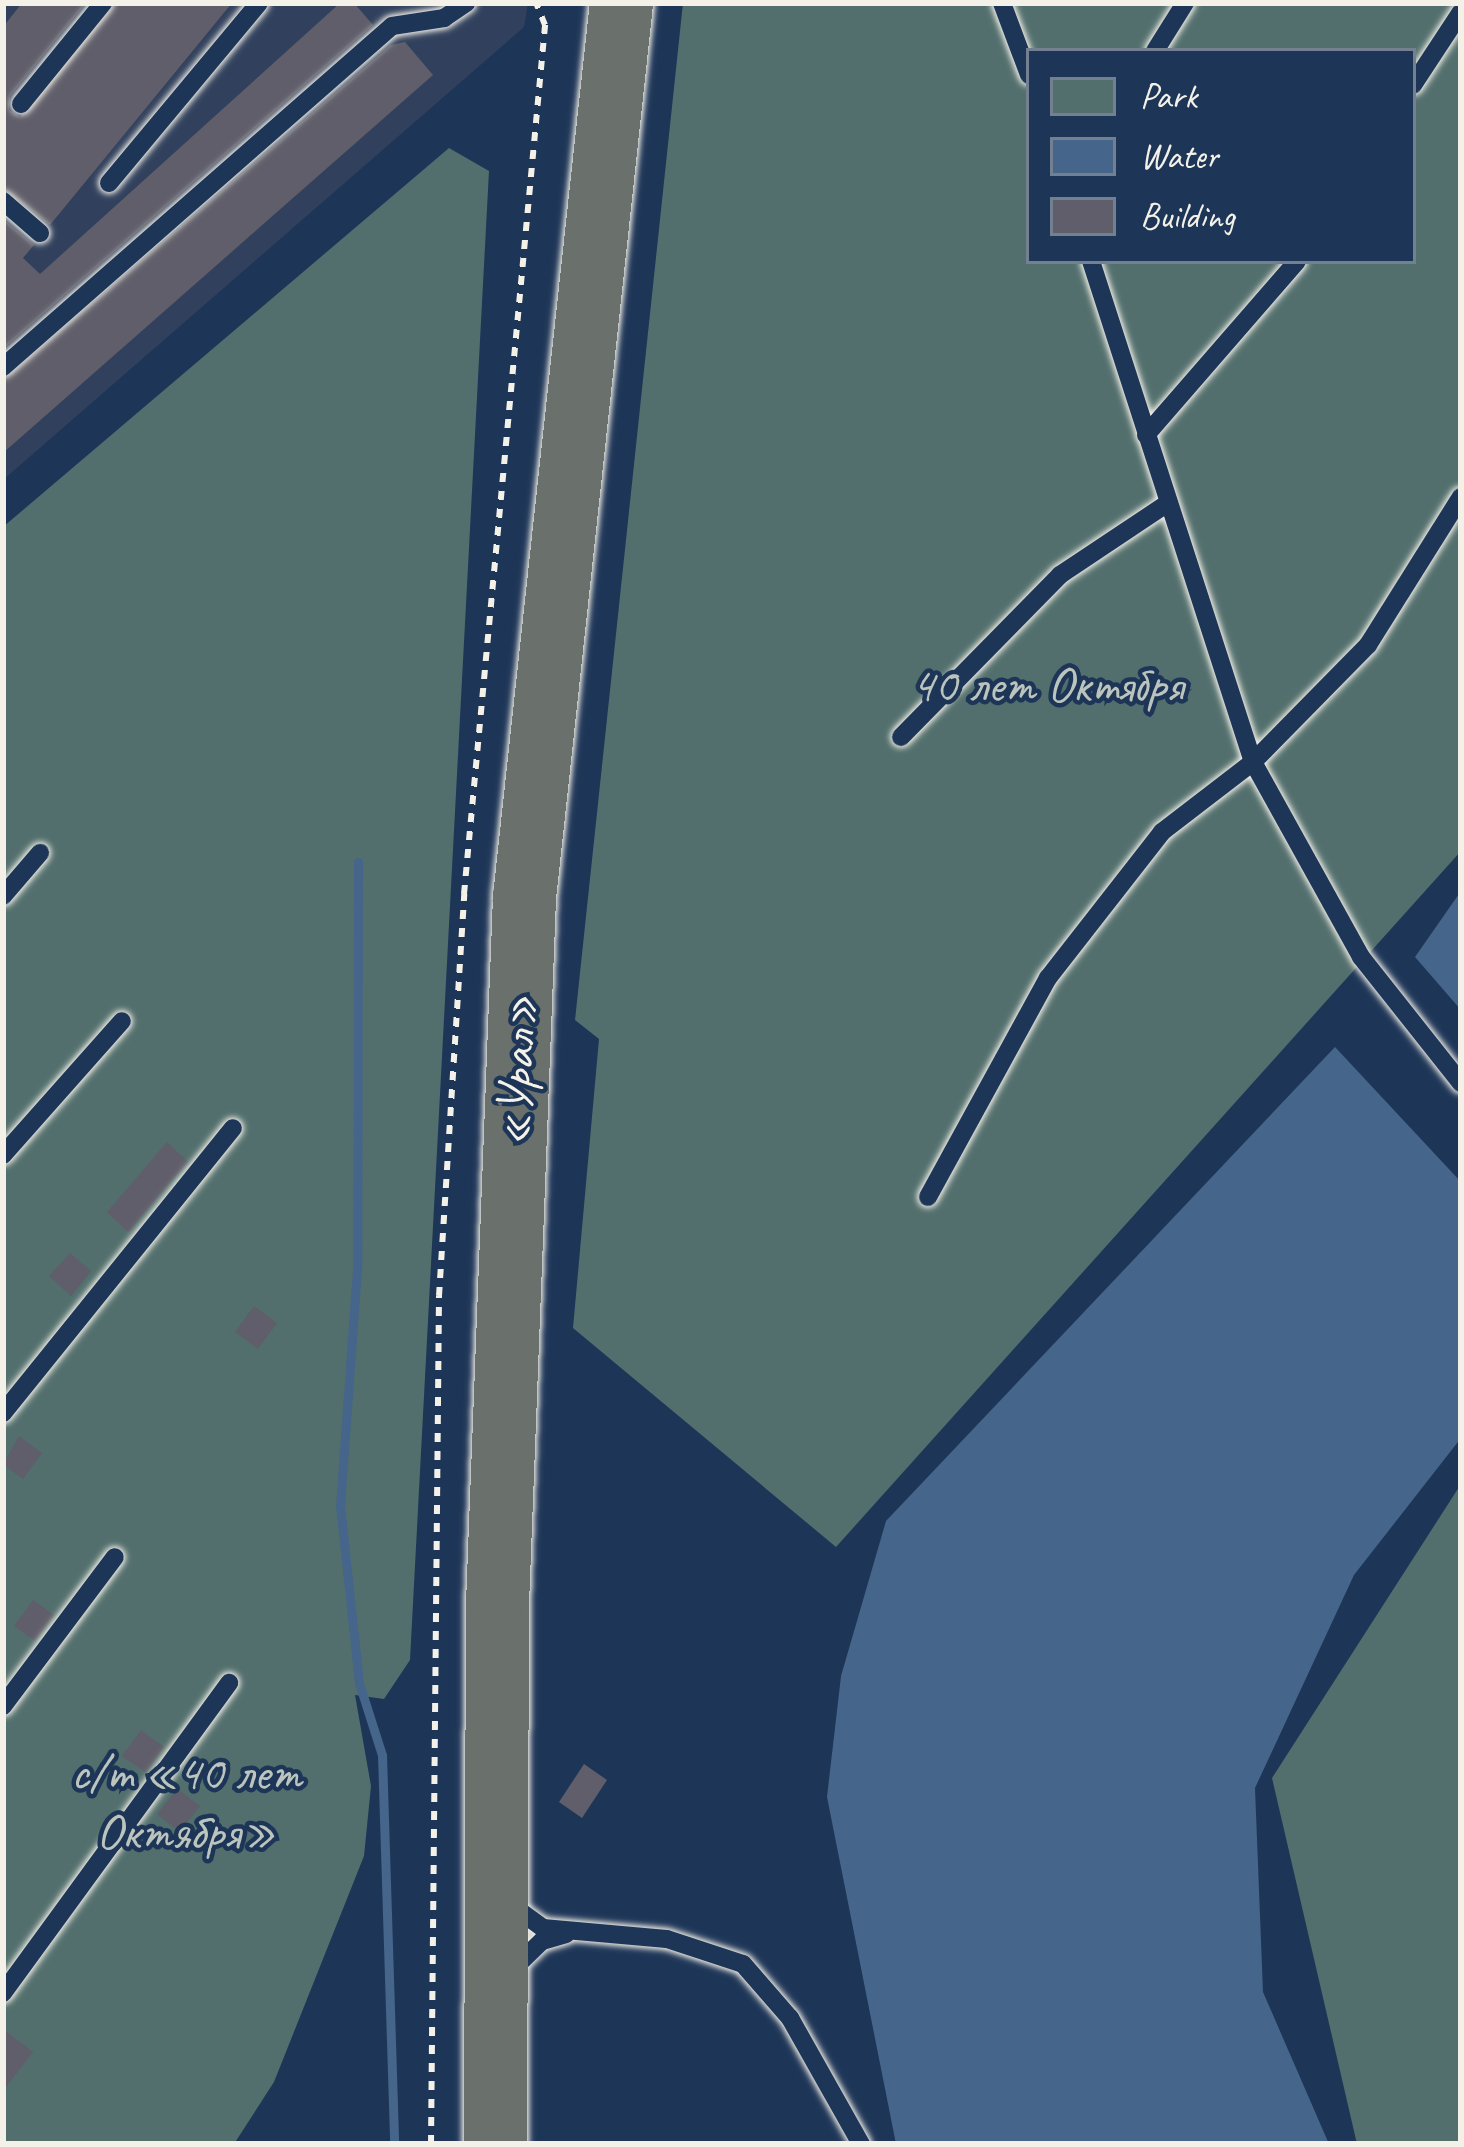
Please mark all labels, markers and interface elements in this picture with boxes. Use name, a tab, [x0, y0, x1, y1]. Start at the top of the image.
legend	[1026, 48, 1416, 264]
text: Park	[1140, 73, 1197, 119]
text: Water	[1140, 133, 1218, 179]
text: Building	[1140, 193, 1235, 239]
park label: 40 лет Октября	[907, 653, 1187, 715]
street label: «Урал»	[481, 994, 551, 1148]
park label: с/т «40 лет Октября»	[71, 1742, 301, 1862]

